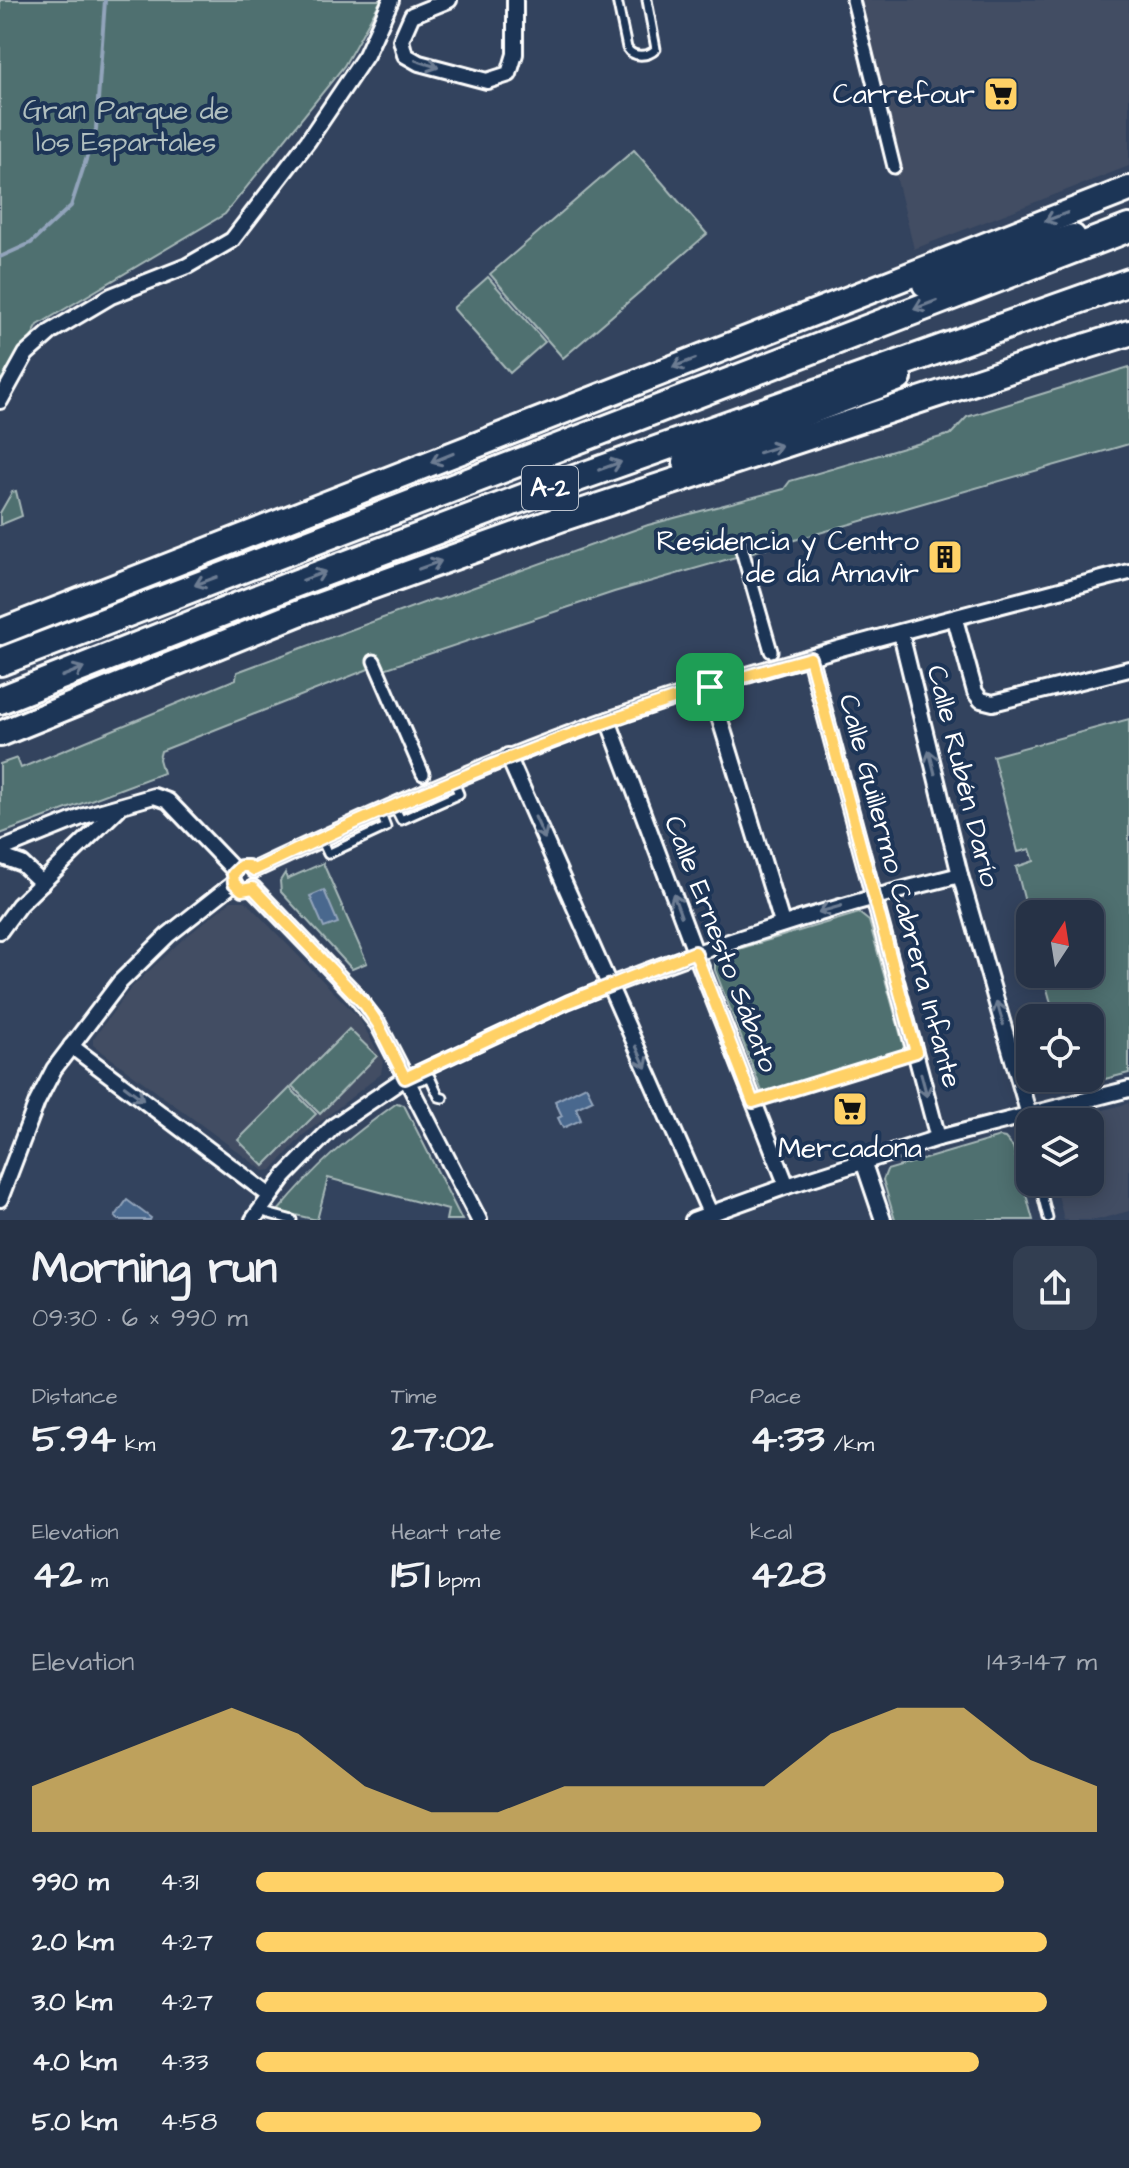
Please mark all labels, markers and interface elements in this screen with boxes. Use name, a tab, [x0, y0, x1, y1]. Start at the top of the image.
one-way arrow	[414, 57, 439, 72]
place label: Carrefour	[833, 75, 975, 114]
supermarket icon: Carrefour	[982, 75, 1020, 113]
park label: Gran Parque de los Espartales	[23, 91, 229, 162]
one-way arrow	[1044, 211, 1069, 225]
one-way arrow	[913, 299, 938, 313]
one-way arrow	[672, 357, 697, 371]
one-way arrow	[758, 441, 783, 456]
one-way arrow	[430, 452, 455, 466]
one-way arrow	[598, 458, 622, 472]
road number: A-2	[522, 466, 578, 510]
place label: Residencia y Centro de día Amavir	[657, 522, 919, 593]
building icon: Residencia y Centro de día Amavir	[926, 538, 964, 576]
one-way arrow	[417, 557, 442, 572]
one-way arrow	[301, 568, 326, 582]
one-way arrow	[194, 575, 219, 589]
pin	[676, 653, 744, 721]
street label: Calle Rubén Darío	[917, 661, 1009, 891]
one-way arrow	[60, 663, 84, 678]
icon: arrive	[688, 665, 732, 709]
street label: Calle Guillermo Cabrera Infante	[829, 690, 971, 1092]
one-way arrow	[924, 750, 939, 775]
street label: Calle Ernesto Sábato	[654, 810, 788, 1078]
one-way arrow	[533, 815, 548, 840]
one-way arrow	[669, 893, 683, 918]
north arrow	[1016, 900, 1104, 988]
map controls	[1016, 900, 1104, 1196]
one-way arrow	[818, 903, 844, 918]
one-way arrow	[991, 1001, 1006, 1027]
button: locate	[1016, 1004, 1104, 1092]
one-way arrow	[634, 1044, 649, 1069]
one-way arrow	[918, 1071, 933, 1097]
one-way arrow	[123, 1084, 144, 1101]
supermarket icon: Mercadona	[831, 1090, 869, 1128]
button: layers	[1016, 1108, 1104, 1196]
place label: Mercadona	[778, 1129, 922, 1168]
text: Morning run	[32, 1239, 277, 1300]
button: share	[1013, 1246, 1097, 1330]
text: 09:30 · 6 × 990 m	[32, 1300, 248, 1336]
text: Distance	[32, 1381, 118, 1412]
text: Time	[391, 1381, 437, 1412]
text: Pace	[750, 1381, 801, 1412]
text: 5.94	[32, 1412, 116, 1467]
text: 27:02	[391, 1412, 493, 1467]
text: 4:33	[750, 1412, 825, 1467]
text: km	[116, 1429, 155, 1460]
text: /km	[825, 1429, 874, 1460]
text: Elevation	[32, 1517, 119, 1548]
text: Heart rate	[391, 1517, 501, 1548]
text: kcal	[750, 1517, 792, 1548]
text: 42	[32, 1548, 82, 1603]
text: 151	[391, 1548, 430, 1603]
text: 428	[750, 1548, 826, 1603]
text: m	[82, 1565, 108, 1596]
text: bpm	[430, 1565, 480, 1596]
text: Elevation	[32, 1644, 134, 1680]
text: 143–147 m	[987, 1644, 1097, 1680]
text: 990 m	[32, 1864, 109, 1900]
text: 4:31	[160, 1864, 199, 1900]
text: 2.0 km	[32, 1924, 114, 1960]
text: 4:27	[160, 1924, 213, 1960]
text: 3.0 km	[32, 1984, 112, 2020]
text: 4:27	[160, 1984, 213, 2020]
text: 4.0 km	[32, 2044, 116, 2080]
text: 4:33	[160, 2044, 209, 2080]
text: 5.0 km	[32, 2104, 117, 2140]
text: 4:58	[160, 2104, 217, 2140]

